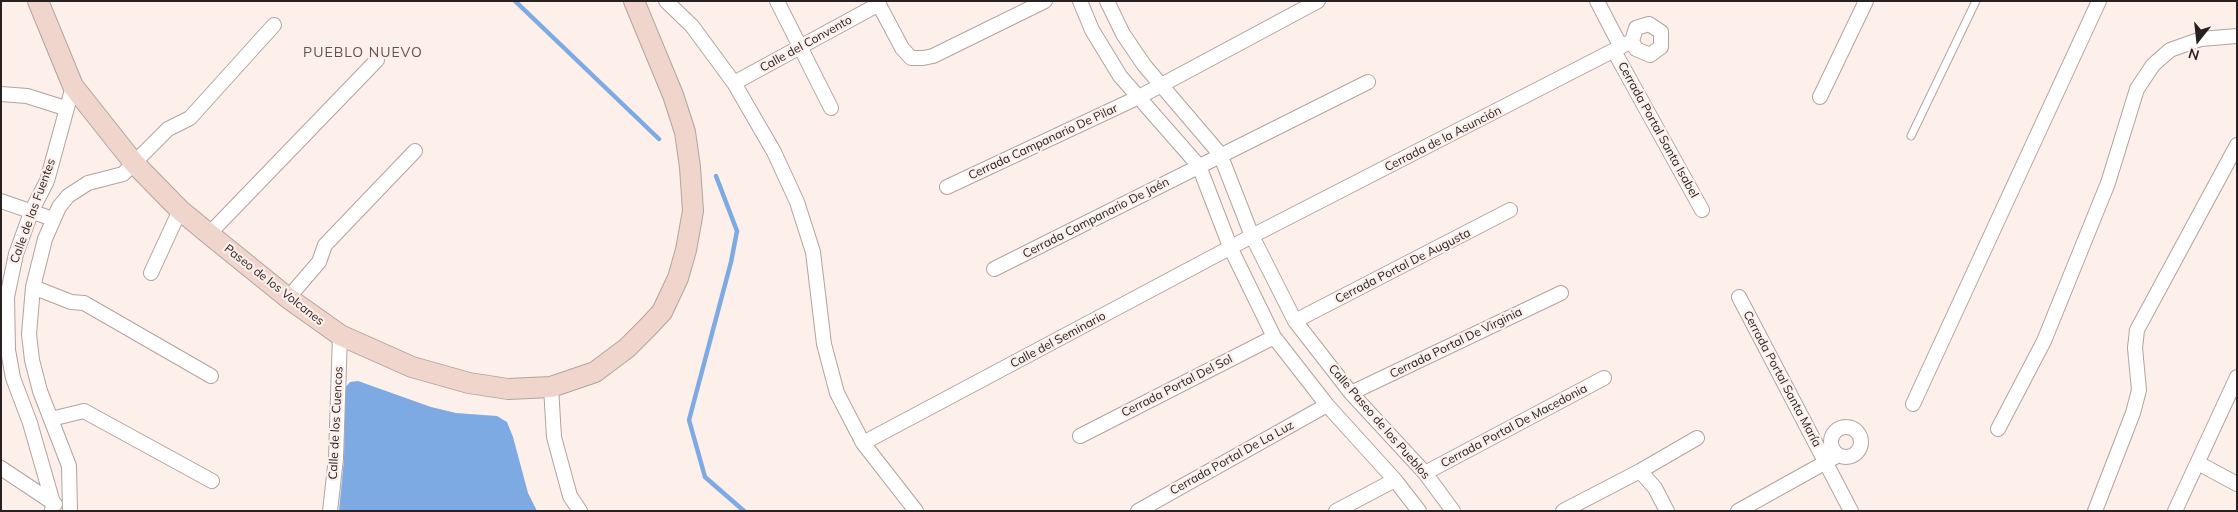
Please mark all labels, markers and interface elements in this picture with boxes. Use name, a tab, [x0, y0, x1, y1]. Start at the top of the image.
street label: Calle del Convento	[758, 13, 854, 75]
north arrow	[2173, 15, 2223, 65]
text: N	[2186, 44, 2201, 65]
district label: PUEBLO NUEVO	[302, 45, 424, 61]
street label: Cerrada Portal Santa Isabel	[1615, 59, 1701, 201]
street label: Cerrada Campanario De Pilar	[966, 101, 1120, 183]
street label: Cerrada de la Asunción	[1382, 103, 1504, 175]
street label: Calle de las Fuentes	[7, 157, 59, 265]
street label: Cerrada Campanario De Jaén	[1020, 175, 1172, 261]
street label: Cerrada Portal De Augusta	[1333, 226, 1473, 306]
street label: Paseo de los Volcanes	[221, 242, 327, 328]
street label: Cerrada Portal De Virginia	[1387, 305, 1525, 381]
street label: Cerrada Portal Santa María	[1740, 308, 1824, 450]
street label: Calle del Seminario	[1008, 309, 1108, 371]
street label: Cerrada Portal Del Sol	[1119, 352, 1235, 420]
street label: Calle Paseo de los Pueblos	[1325, 362, 1433, 482]
street label: Calle de los Cuencos	[326, 366, 346, 480]
street label: Cerrada Portal De Macedonia	[1438, 381, 1590, 471]
street label: Cerrada Portal De La Luz	[1168, 418, 1296, 498]

